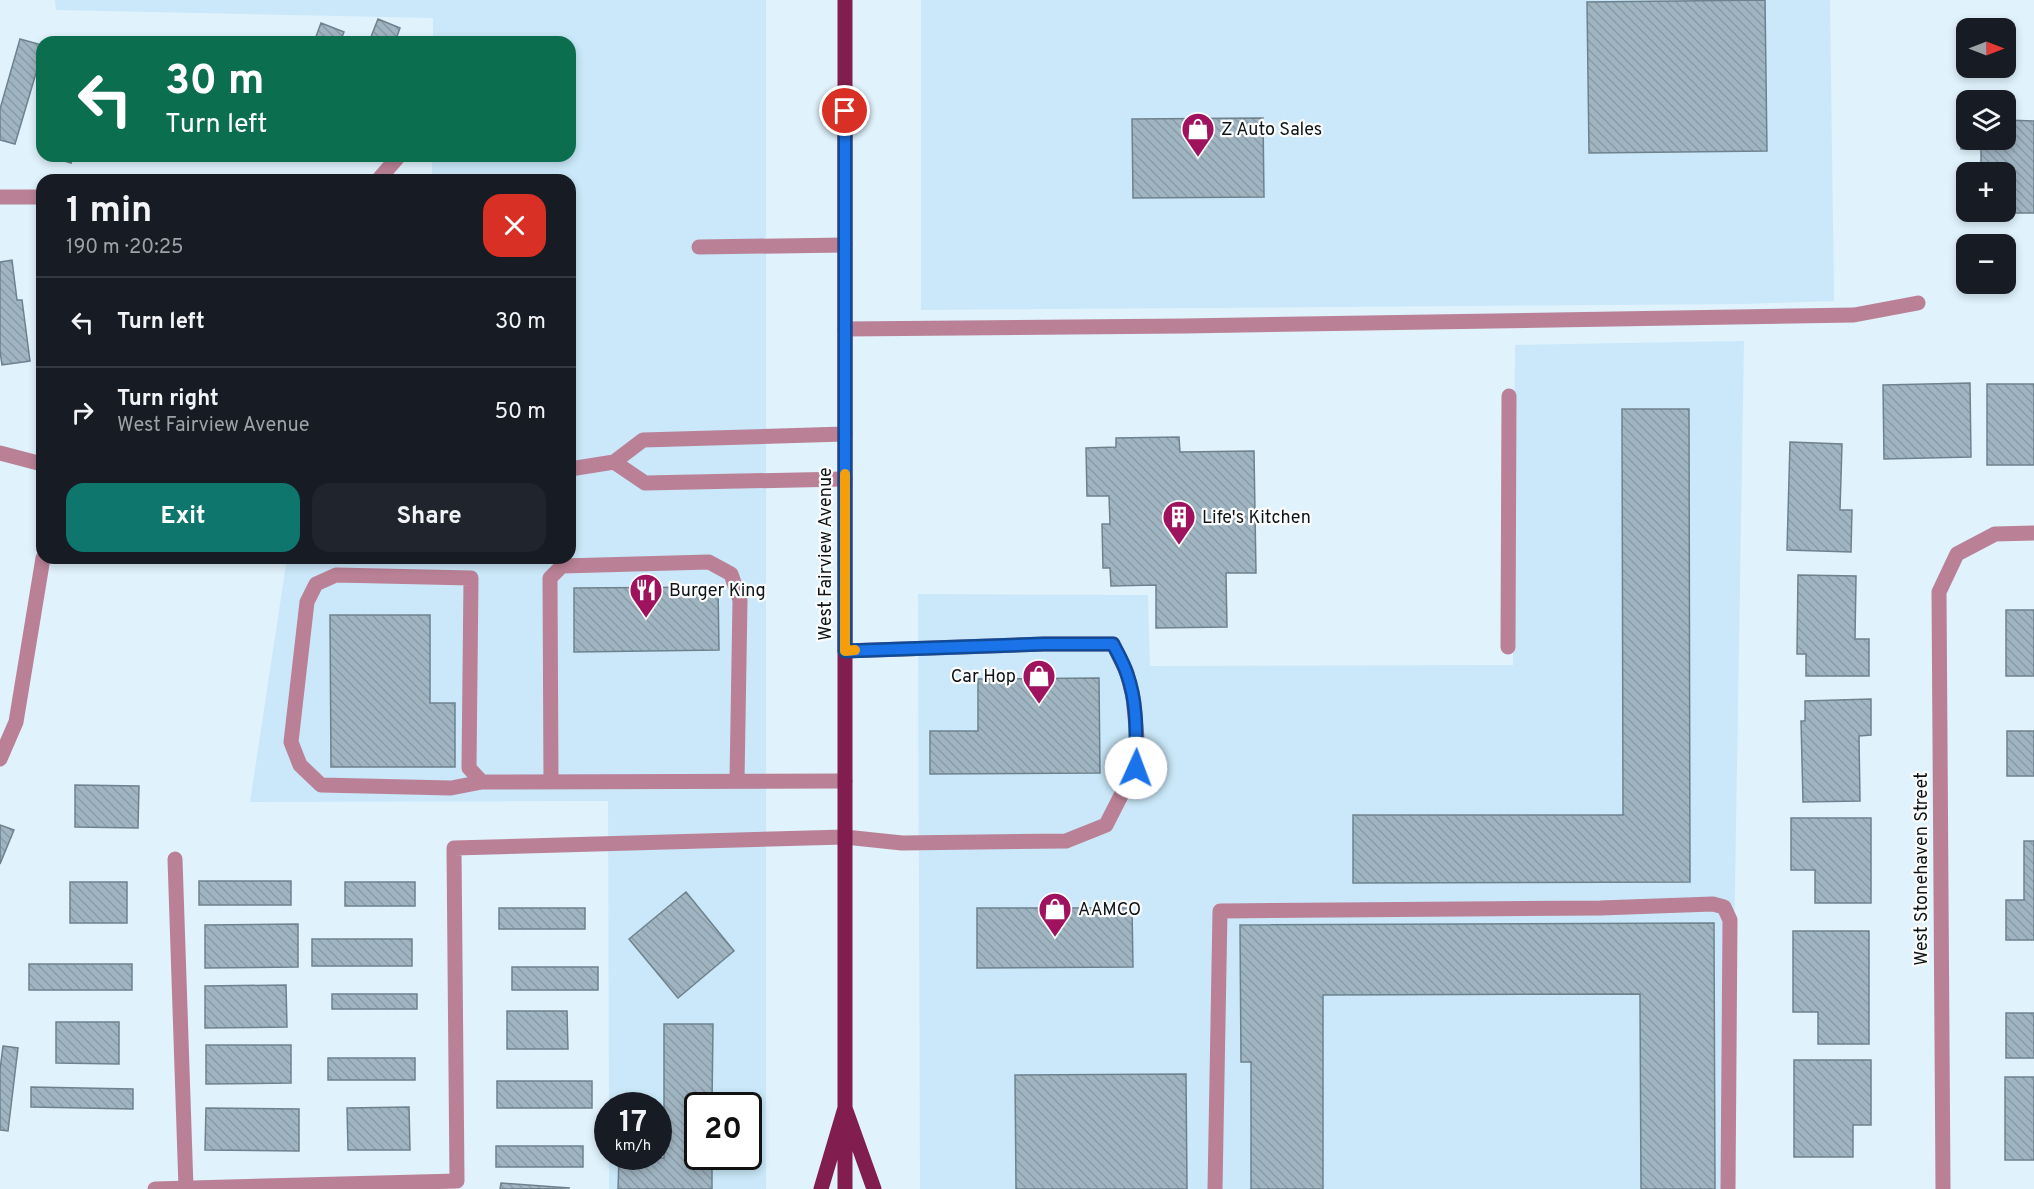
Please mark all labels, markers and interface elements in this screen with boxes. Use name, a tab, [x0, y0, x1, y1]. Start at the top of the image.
north arrow	[1956, 18, 2016, 78]
map controls	[1956, 18, 2016, 294]
text: 30 m	[165, 56, 264, 109]
icon: left	[66, 60, 144, 138]
pin	[819, 85, 870, 136]
button: layers	[1956, 90, 2016, 150]
icon: arrive	[828, 94, 861, 127]
text: Turn left	[165, 108, 267, 142]
shop icon: Z Auto Sales	[1180, 111, 1216, 158]
place label: Z Auto Sales	[1221, 119, 1322, 142]
button: +	[1956, 162, 2016, 222]
text: 1 min	[66, 189, 152, 235]
button: close	[483, 194, 546, 257]
button: −	[1956, 234, 2016, 294]
text: 190 m · 20:25	[66, 235, 183, 261]
icon: left	[66, 306, 99, 339]
text: Turn left	[117, 309, 205, 336]
text: 30 m	[495, 309, 546, 336]
text: Turn right	[117, 386, 219, 413]
icon: right	[66, 396, 99, 429]
text: 50 m	[494, 399, 546, 426]
text: West Fairview Avenue	[117, 413, 310, 439]
street label: West Fairview Avenue	[815, 467, 838, 641]
button: Exit	[66, 483, 300, 552]
button: Share	[312, 483, 546, 552]
building icon: Life's Kitchen	[1161, 499, 1197, 546]
place label: Life's Kitchen	[1202, 507, 1311, 530]
restaurant icon: Burger King	[628, 572, 664, 619]
place label: Burger King	[669, 580, 766, 603]
shop icon: Car Hop	[1021, 658, 1057, 705]
place label: Car Hop	[951, 666, 1016, 689]
position arrow	[1104, 736, 1168, 800]
street label: West Stonehaven Street	[1911, 772, 1934, 966]
shop icon: AAMCO	[1037, 891, 1073, 938]
place label: AAMCO	[1078, 899, 1141, 922]
speed limit sign: 20	[684, 1092, 762, 1170]
text: 17	[619, 1105, 647, 1142]
text: km/h	[615, 1137, 651, 1156]

